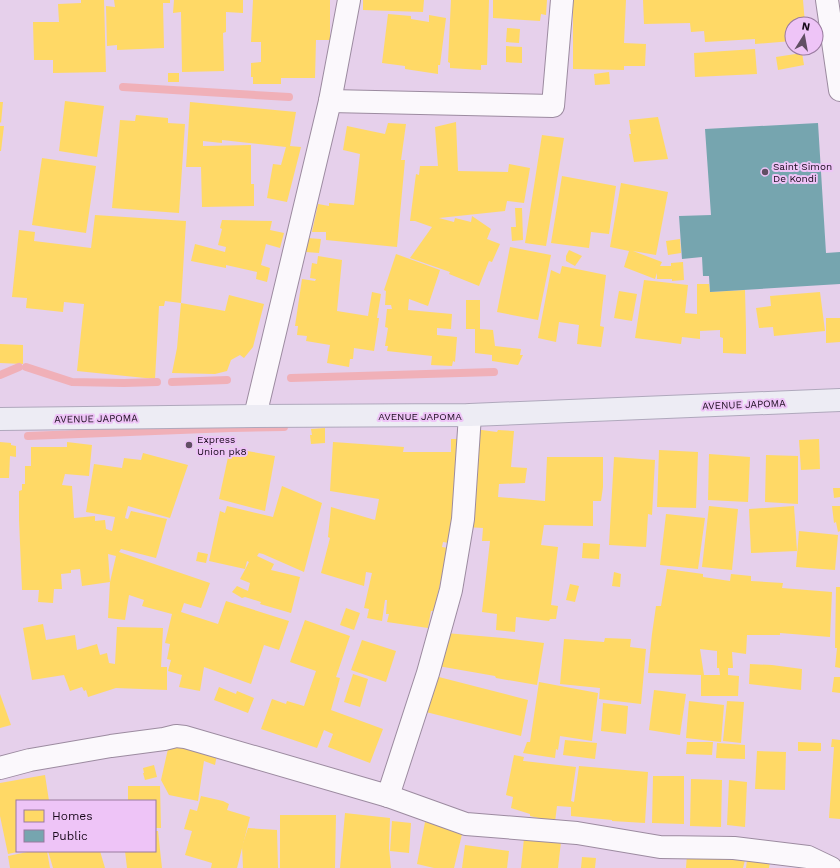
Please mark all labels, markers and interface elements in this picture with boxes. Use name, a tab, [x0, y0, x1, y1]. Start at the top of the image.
north arrow	[784, 16, 824, 56]
text: N	[801, 20, 811, 34]
place label: Saint Simon De Kondi	[773, 161, 832, 184]
marker: Saint Simon De Kondi	[760, 167, 770, 177]
street label: AVENUE JAPOMA	[702, 398, 786, 411]
street label: AVENUE JAPOMA	[378, 411, 462, 422]
street label: AVENUE JAPOMA	[54, 412, 138, 425]
place label: Express Union pk8	[197, 434, 247, 457]
marker: Express Union pk8	[184, 440, 194, 450]
legend	[16, 800, 156, 852]
text: Homes	[52, 809, 93, 823]
text: Public	[52, 829, 88, 843]

